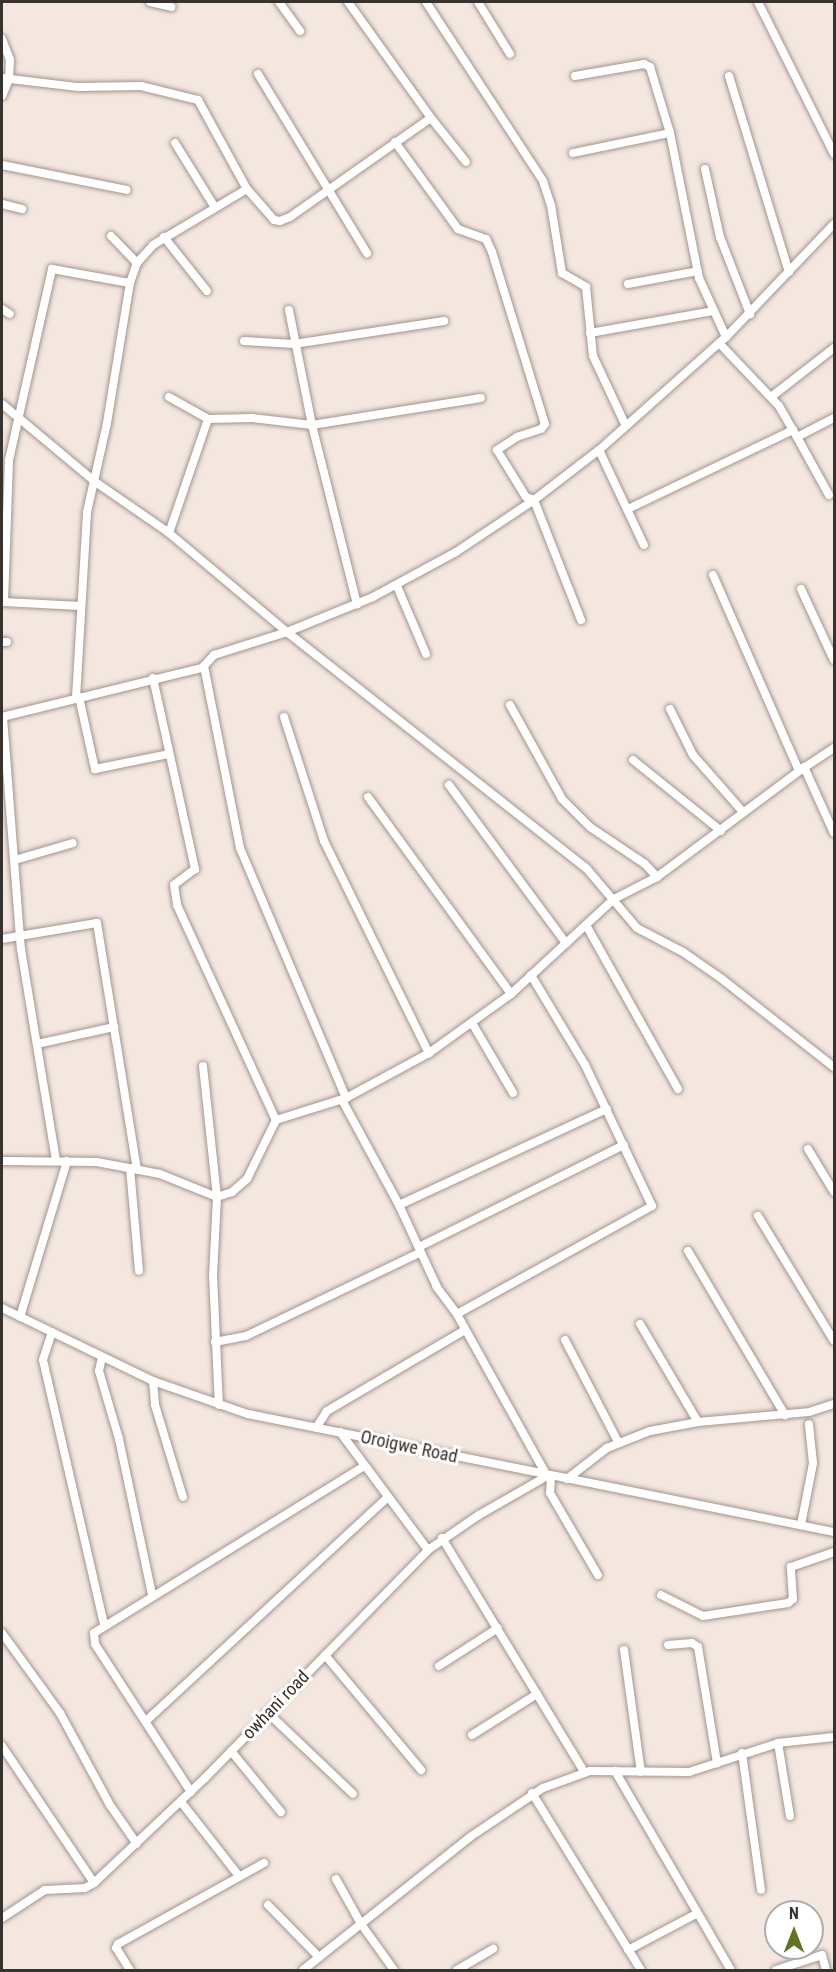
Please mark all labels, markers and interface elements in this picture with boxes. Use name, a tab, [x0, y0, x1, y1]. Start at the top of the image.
street label: Oroigwe Road	[359, 1426, 459, 1468]
street label: owhani road	[238, 1666, 314, 1744]
north arrow	[764, 1900, 824, 1960]
text: N	[789, 1904, 799, 1923]

